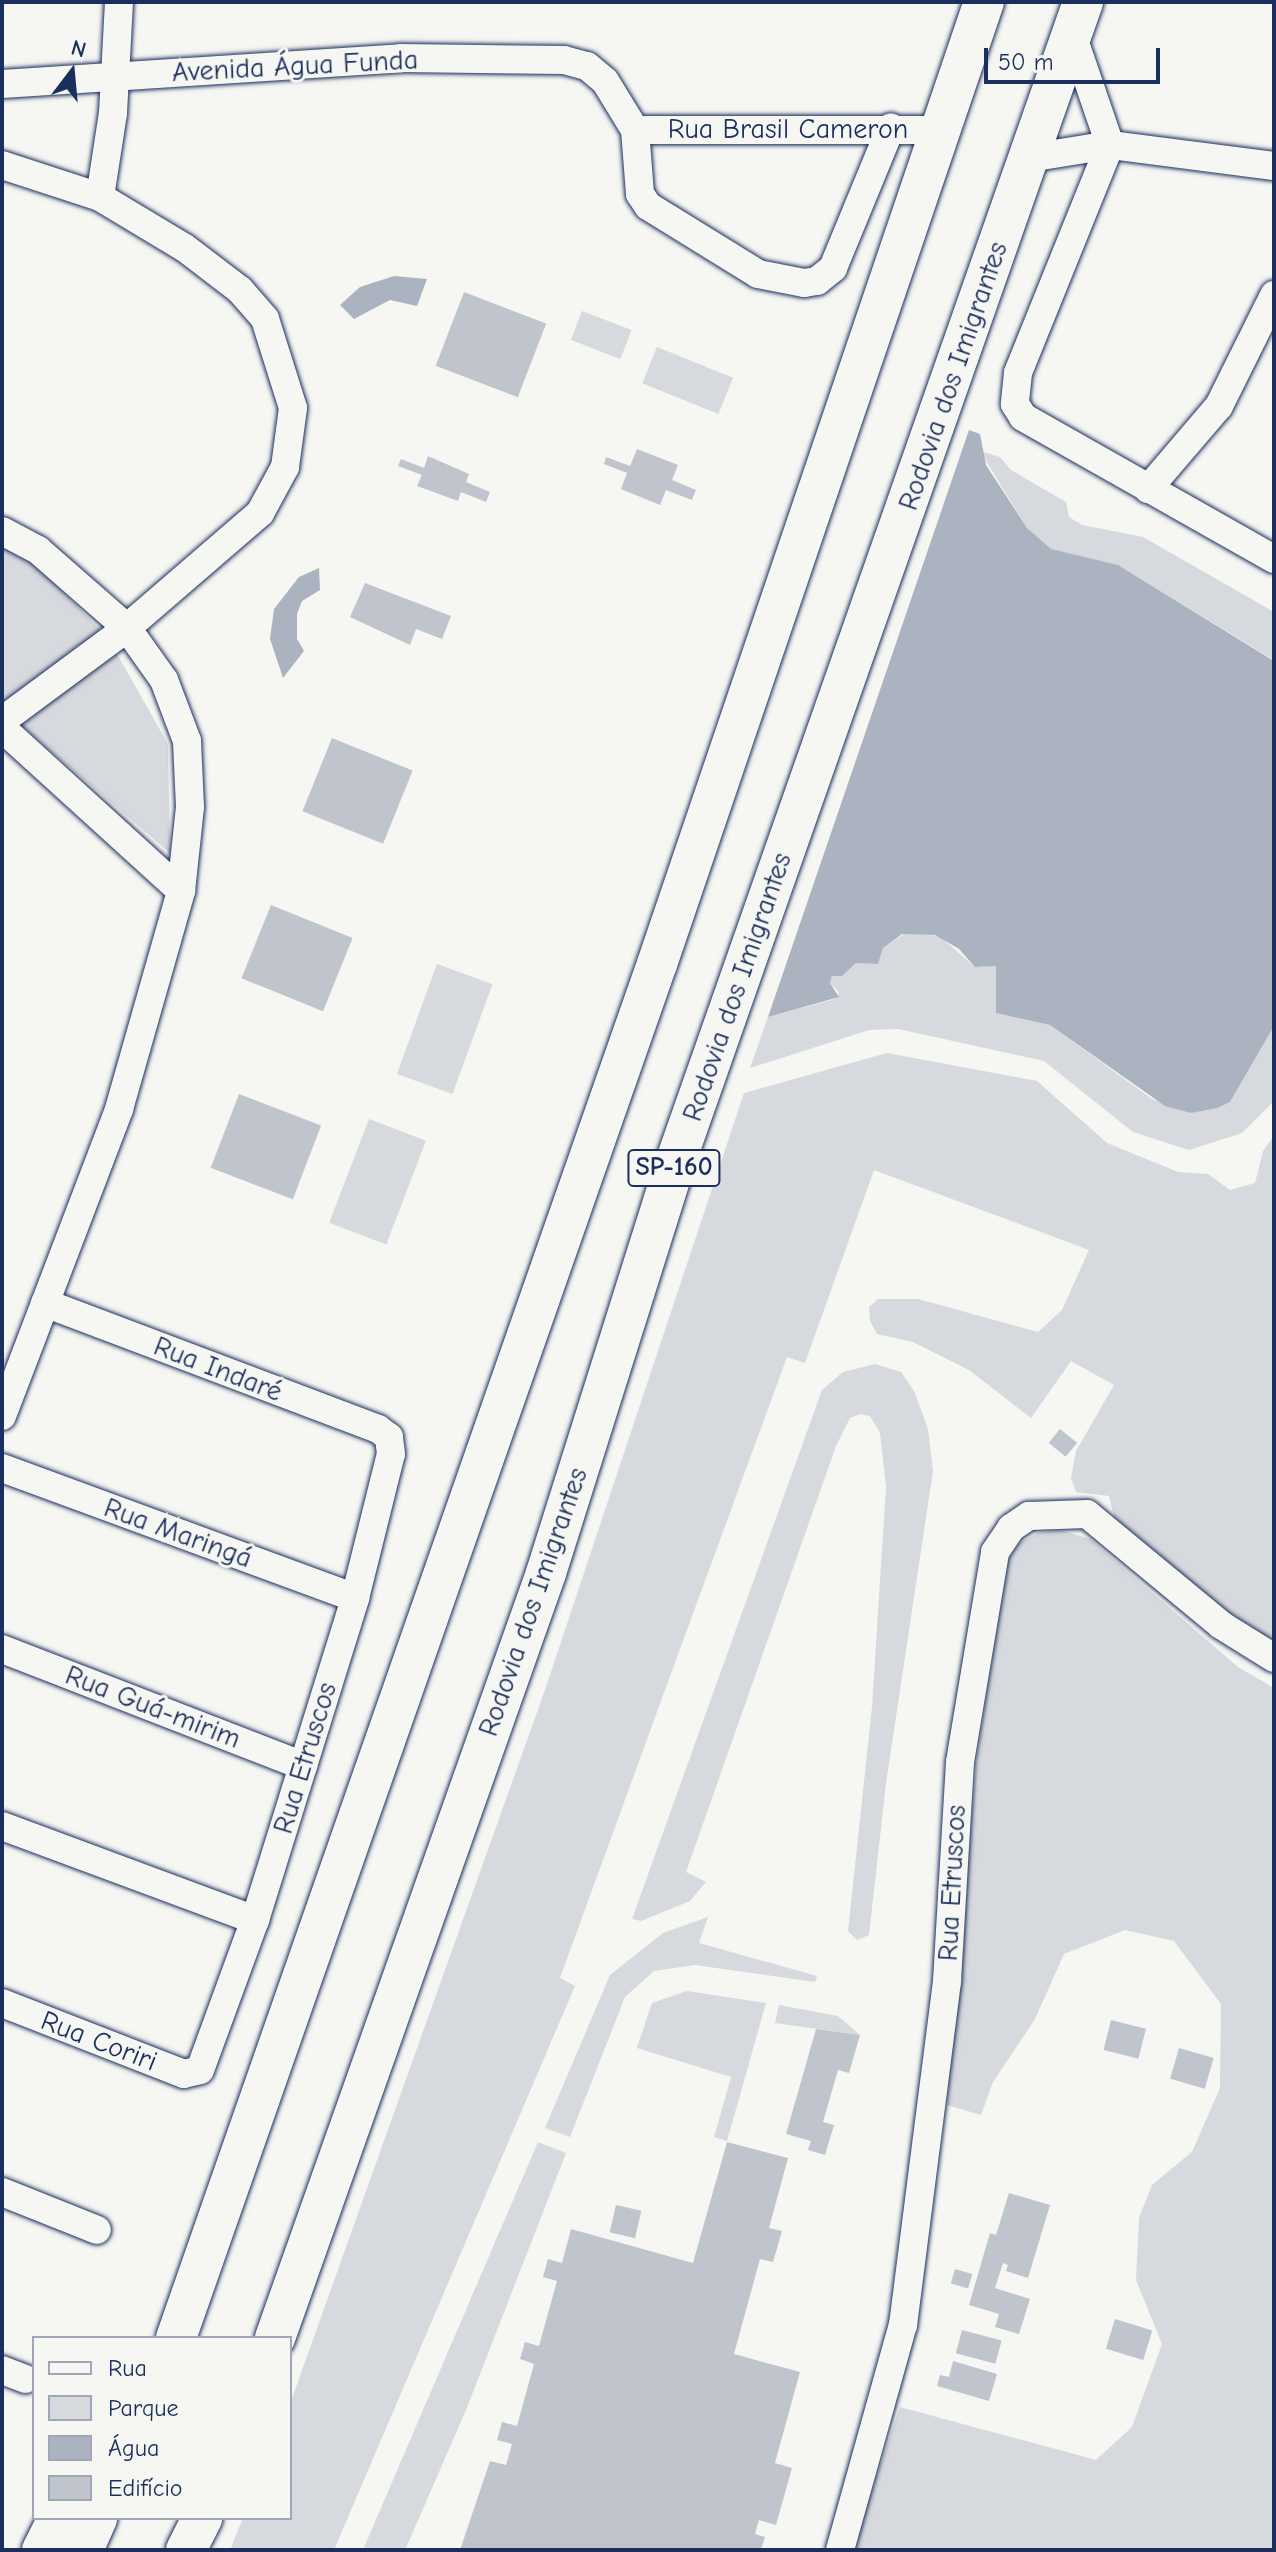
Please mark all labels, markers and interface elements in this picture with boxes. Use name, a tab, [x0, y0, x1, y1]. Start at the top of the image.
north arrow	[32, 32, 112, 112]
scale bar	[988, 32, 1164, 82]
text: N	[68, 34, 89, 63]
street label: Avenida Água Funda	[171, 43, 419, 89]
text: 50 m	[998, 48, 1054, 76]
street label: Rua Brasil Cameron	[668, 112, 908, 146]
street label: Rodovia dos Imigrantes	[891, 237, 1015, 515]
street label: Rodovia dos Imigrantes	[675, 848, 799, 1126]
road number: SP-160	[626, 1146, 722, 1190]
street label: Rua Indaré	[149, 1329, 287, 1409]
street label: Rodovia dos Imigrantes	[471, 1463, 595, 1741]
street label: Rua Maringá	[99, 1491, 257, 1575]
street label: Rua Guá-mirim	[61, 1658, 245, 1756]
street label: Rua Etruscos	[266, 1678, 344, 1838]
street label: Rua Etruscos	[931, 1804, 973, 1962]
street label: Rua Coriri	[36, 2004, 162, 2078]
legend	[32, 2336, 292, 2520]
text: Rua	[108, 2354, 147, 2382]
text: Parque	[108, 2394, 179, 2422]
text: Água	[108, 2434, 159, 2462]
text: Edifício	[108, 2474, 183, 2502]

